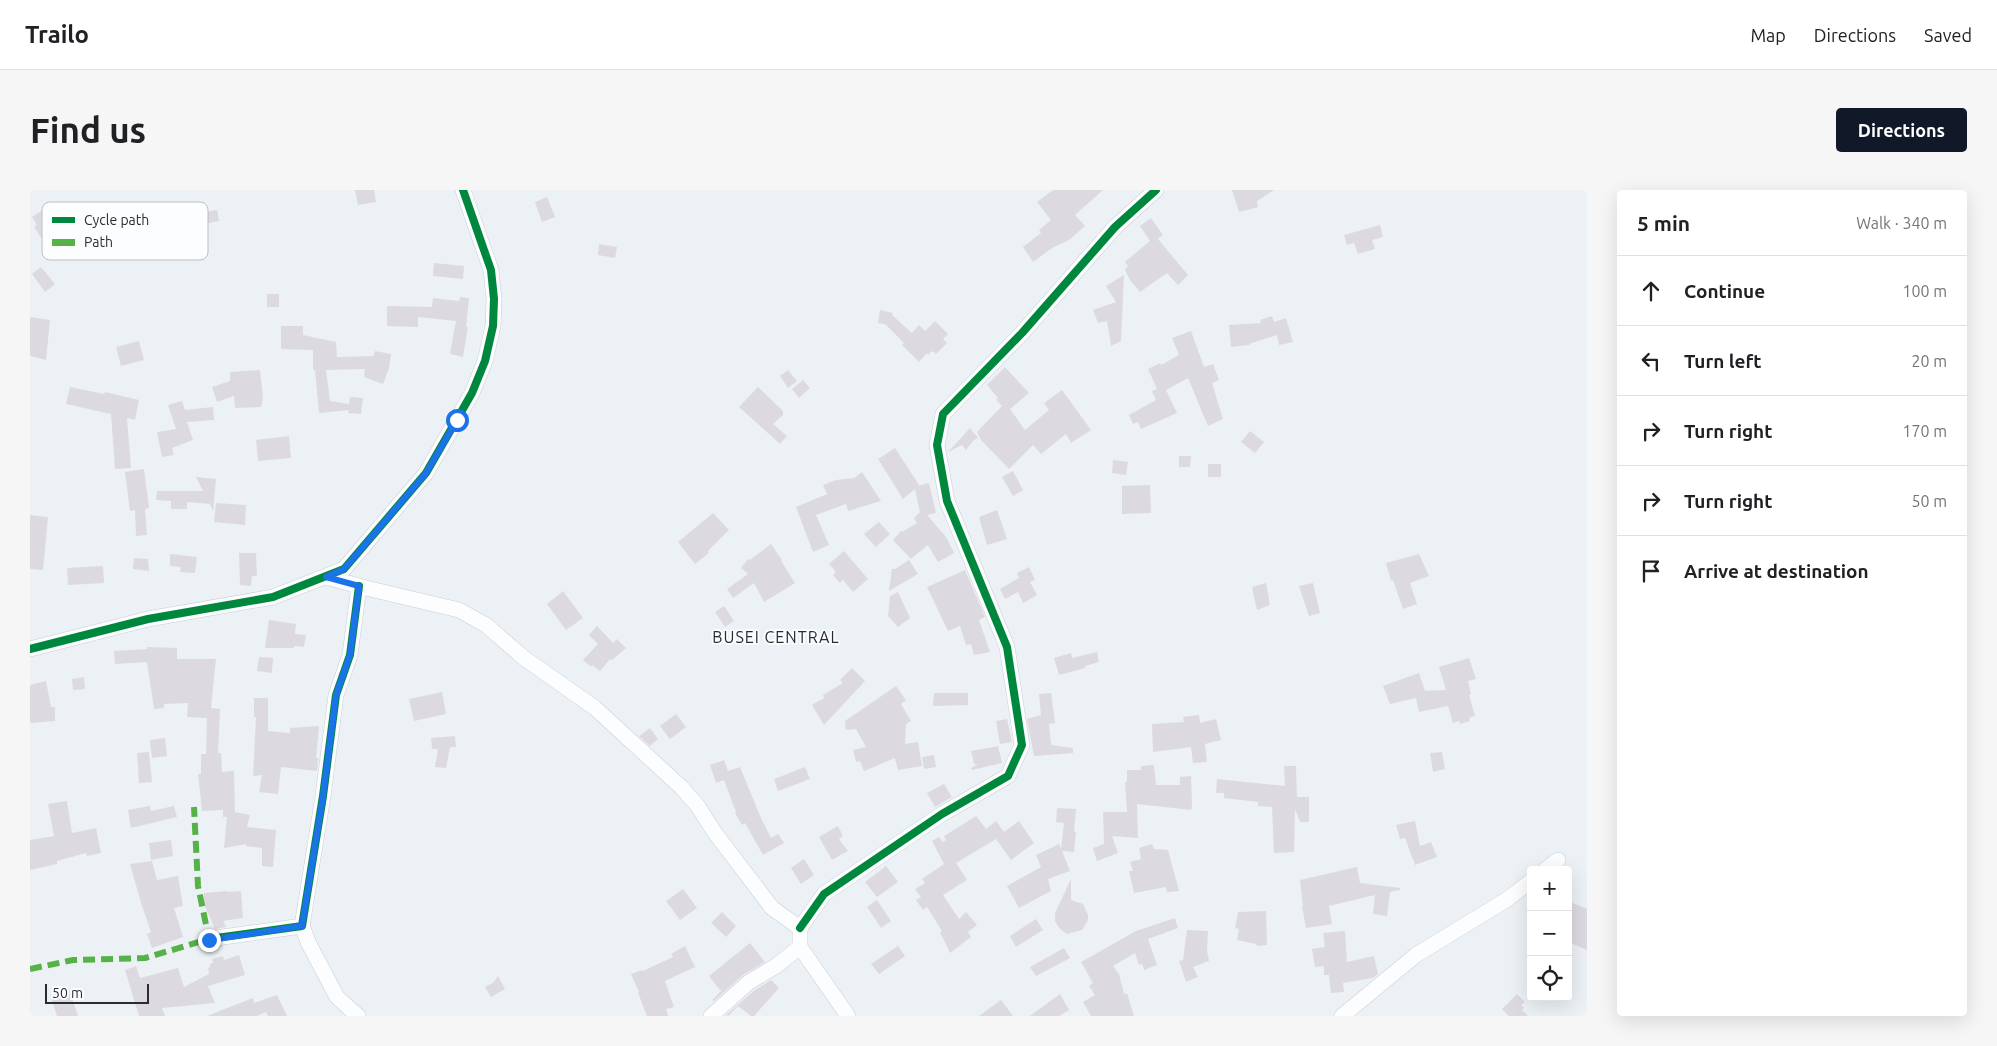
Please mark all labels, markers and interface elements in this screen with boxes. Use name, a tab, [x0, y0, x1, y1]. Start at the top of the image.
text: Trailo	[25, 21, 89, 48]
text: Map	[1750, 25, 1786, 45]
text: Directions	[1814, 25, 1896, 45]
text: Saved	[1924, 25, 1972, 45]
button: Directions	[1836, 108, 1967, 152]
text: Find us	[30, 110, 146, 150]
legend	[42, 202, 208, 260]
text: 5 min	[1637, 211, 1690, 235]
text: Cycle path	[84, 212, 149, 228]
text: Walk · 340 m	[1856, 214, 1947, 232]
text: Path	[84, 234, 113, 250]
icon: ahead	[1637, 277, 1665, 305]
text: Continue	[1684, 280, 1765, 302]
text: 100 m	[1902, 282, 1947, 300]
icon: left	[1637, 347, 1665, 375]
text: Turn left	[1684, 350, 1762, 372]
text: 20 m	[1911, 352, 1947, 370]
route start	[446, 409, 469, 432]
icon: right	[1637, 417, 1665, 445]
text: Turn right	[1684, 420, 1772, 442]
text: 170 m	[1902, 422, 1947, 440]
icon: right	[1637, 487, 1665, 515]
text: Turn right	[1684, 490, 1772, 512]
text: 50 m	[1911, 492, 1947, 510]
icon: arrive	[1637, 557, 1665, 585]
text: Arrive at destination	[1684, 560, 1869, 582]
district label: BUSEI CENTRAL	[712, 628, 840, 646]
map controls	[1527, 866, 1572, 1001]
button: +	[1527, 866, 1572, 911]
button: −	[1527, 911, 1572, 956]
route end	[198, 929, 221, 952]
button: locate	[1527, 956, 1572, 1001]
scale bar	[45, 981, 149, 1004]
text: 50 m	[52, 985, 83, 1001]

